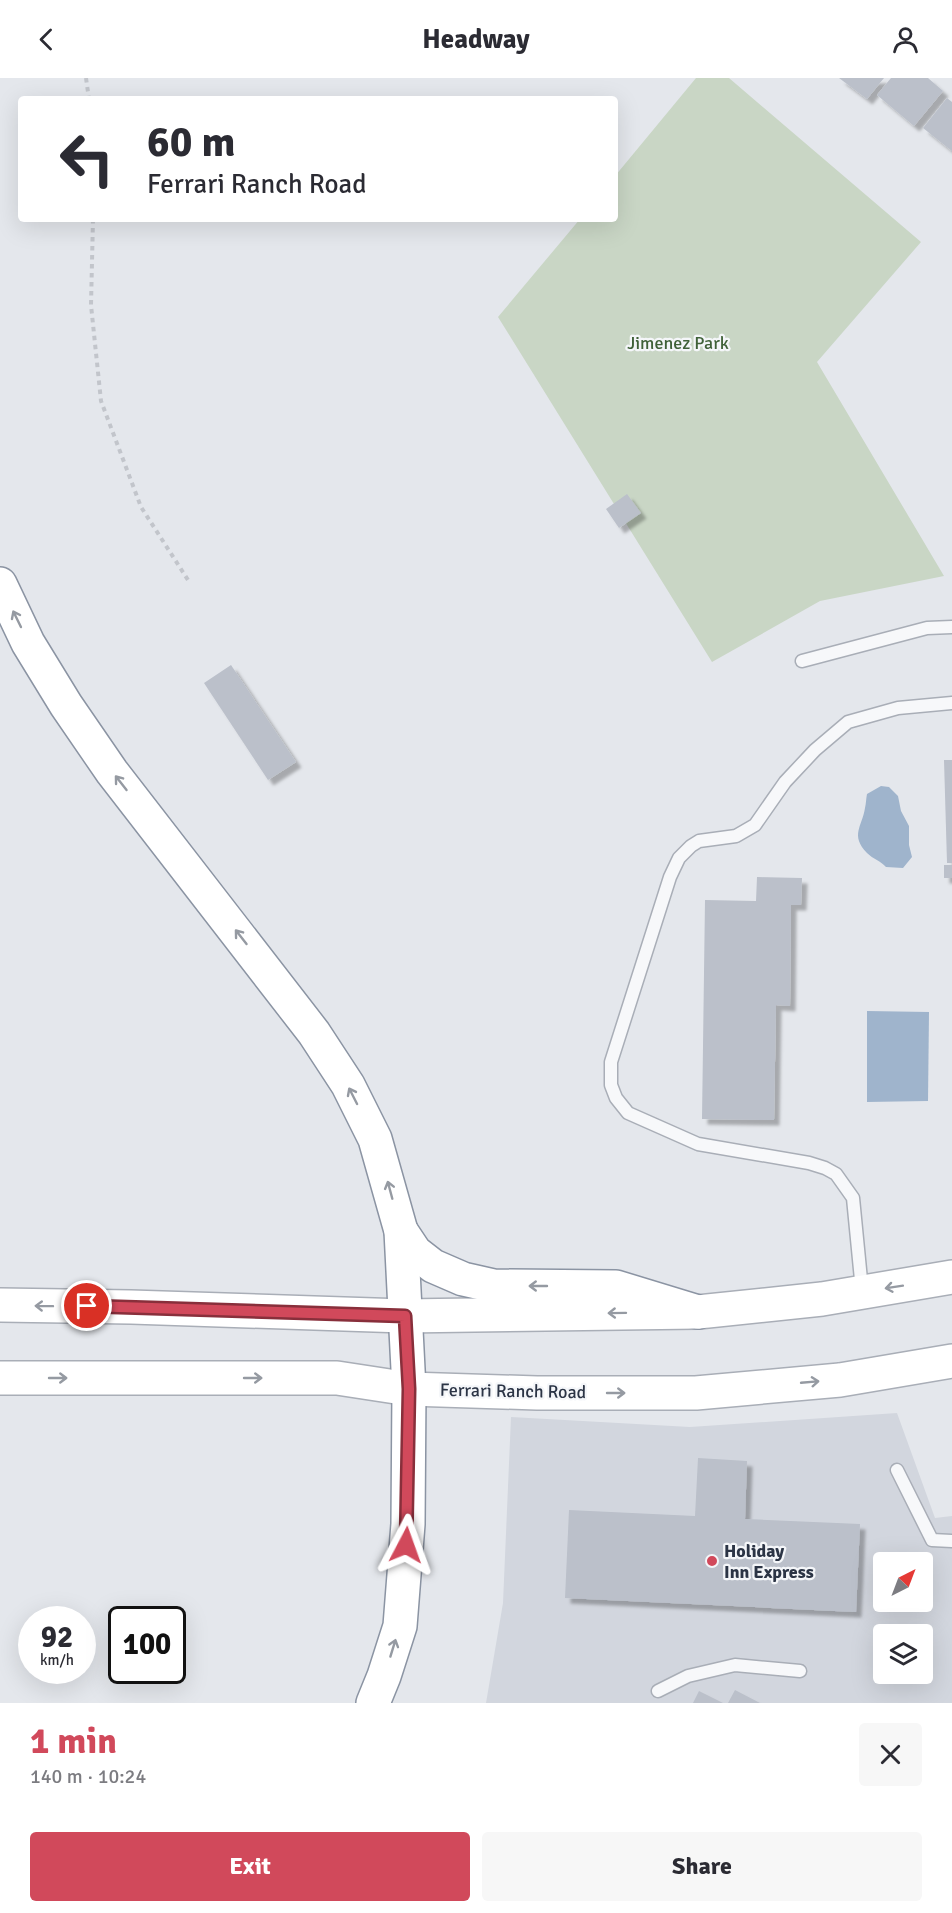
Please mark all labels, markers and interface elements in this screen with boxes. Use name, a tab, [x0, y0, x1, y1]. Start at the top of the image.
icon: back	[30, 23, 63, 56]
text: Headway	[422, 23, 530, 56]
icon: person	[889, 23, 922, 56]
text: 60 m	[147, 117, 236, 168]
icon: left	[48, 120, 126, 198]
text: Ferrari Ranch Road	[147, 168, 366, 201]
park label: Jimenez Park	[627, 332, 729, 354]
one-way arrow	[10, 610, 22, 628]
one-way arrow	[115, 776, 127, 792]
one-way arrow	[234, 930, 247, 946]
one-way arrow	[347, 1088, 359, 1105]
one-way arrow	[384, 1181, 396, 1200]
pin	[61, 1280, 112, 1331]
one-way arrow	[529, 1280, 549, 1292]
one-way arrow	[885, 1281, 905, 1292]
icon: arrive	[70, 1289, 103, 1322]
one-way arrow	[35, 1300, 55, 1311]
one-way arrow	[608, 1308, 628, 1319]
one-way arrow	[48, 1372, 68, 1384]
one-way arrow	[243, 1372, 263, 1384]
one-way arrow	[800, 1376, 820, 1387]
street label: Ferrari Ranch Road	[440, 1379, 586, 1403]
one-way arrow	[605, 1387, 625, 1399]
position arrow	[374, 1513, 438, 1577]
place label: Holiday Inn Express	[724, 1540, 814, 1583]
north arrow	[873, 1552, 933, 1612]
map controls	[873, 1552, 933, 1684]
marker: Holiday Inn Express	[705, 1554, 719, 1568]
speed limit sign: 100	[108, 1606, 186, 1684]
text: 92	[41, 1619, 73, 1656]
button: layers	[873, 1624, 933, 1684]
one-way arrow	[388, 1639, 399, 1658]
text: km/h	[40, 1651, 74, 1669]
text: 1 min	[30, 1719, 117, 1764]
button: close	[859, 1723, 922, 1786]
text: 140 m · 10:24	[30, 1764, 146, 1789]
button: Exit	[30, 1832, 470, 1901]
button: Share	[482, 1832, 922, 1901]

